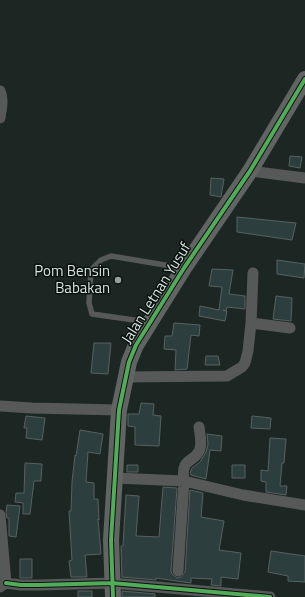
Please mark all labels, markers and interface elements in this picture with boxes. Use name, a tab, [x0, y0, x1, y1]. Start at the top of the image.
street label: Jalan Letnan Yusuf	[115, 237, 196, 348]
place label: Pom Bensin Babakan	[34, 259, 110, 299]
marker: Pom Bensin Babakan	[113, 275, 123, 285]

